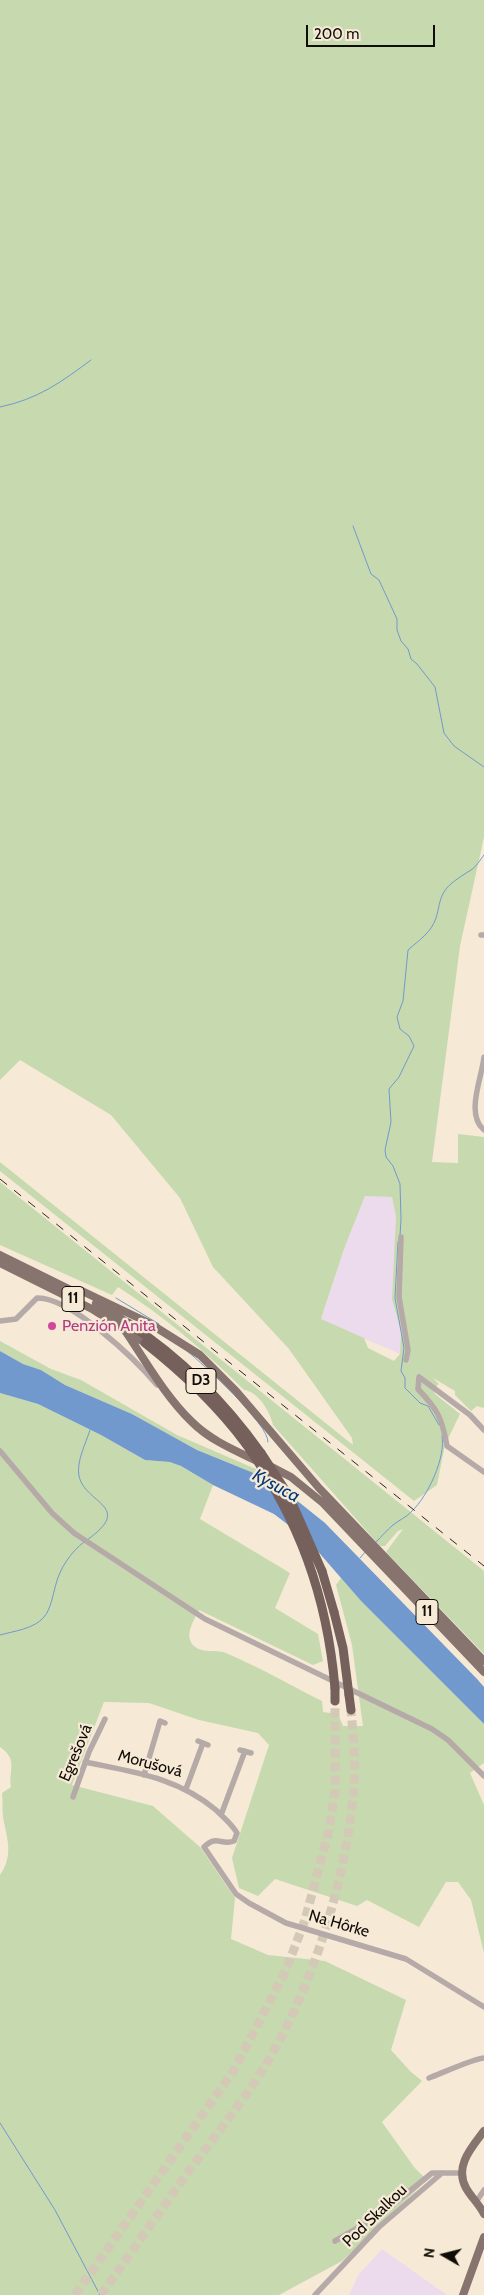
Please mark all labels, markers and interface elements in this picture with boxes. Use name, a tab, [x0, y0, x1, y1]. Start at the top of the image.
scale bar	[309, 15, 438, 47]
text: 200 m	[314, 25, 359, 43]
road number: 11	[62, 1286, 84, 1312]
place label: Penzión Anita	[62, 1316, 156, 1336]
marker: Penzión Anita	[46, 1320, 58, 1332]
road number: D3	[186, 1368, 216, 1394]
water label: Kysuca	[249, 1465, 303, 1507]
road number: 11	[416, 1600, 438, 1624]
street label: Egrešová	[55, 1721, 97, 1785]
street label: Morušová	[116, 1746, 184, 1782]
street label: Na Hôrke	[306, 1906, 372, 1942]
street label: Pod Skalkou	[339, 2181, 411, 2251]
north arrow	[419, 2230, 469, 2280]
text: N	[420, 2247, 439, 2259]

